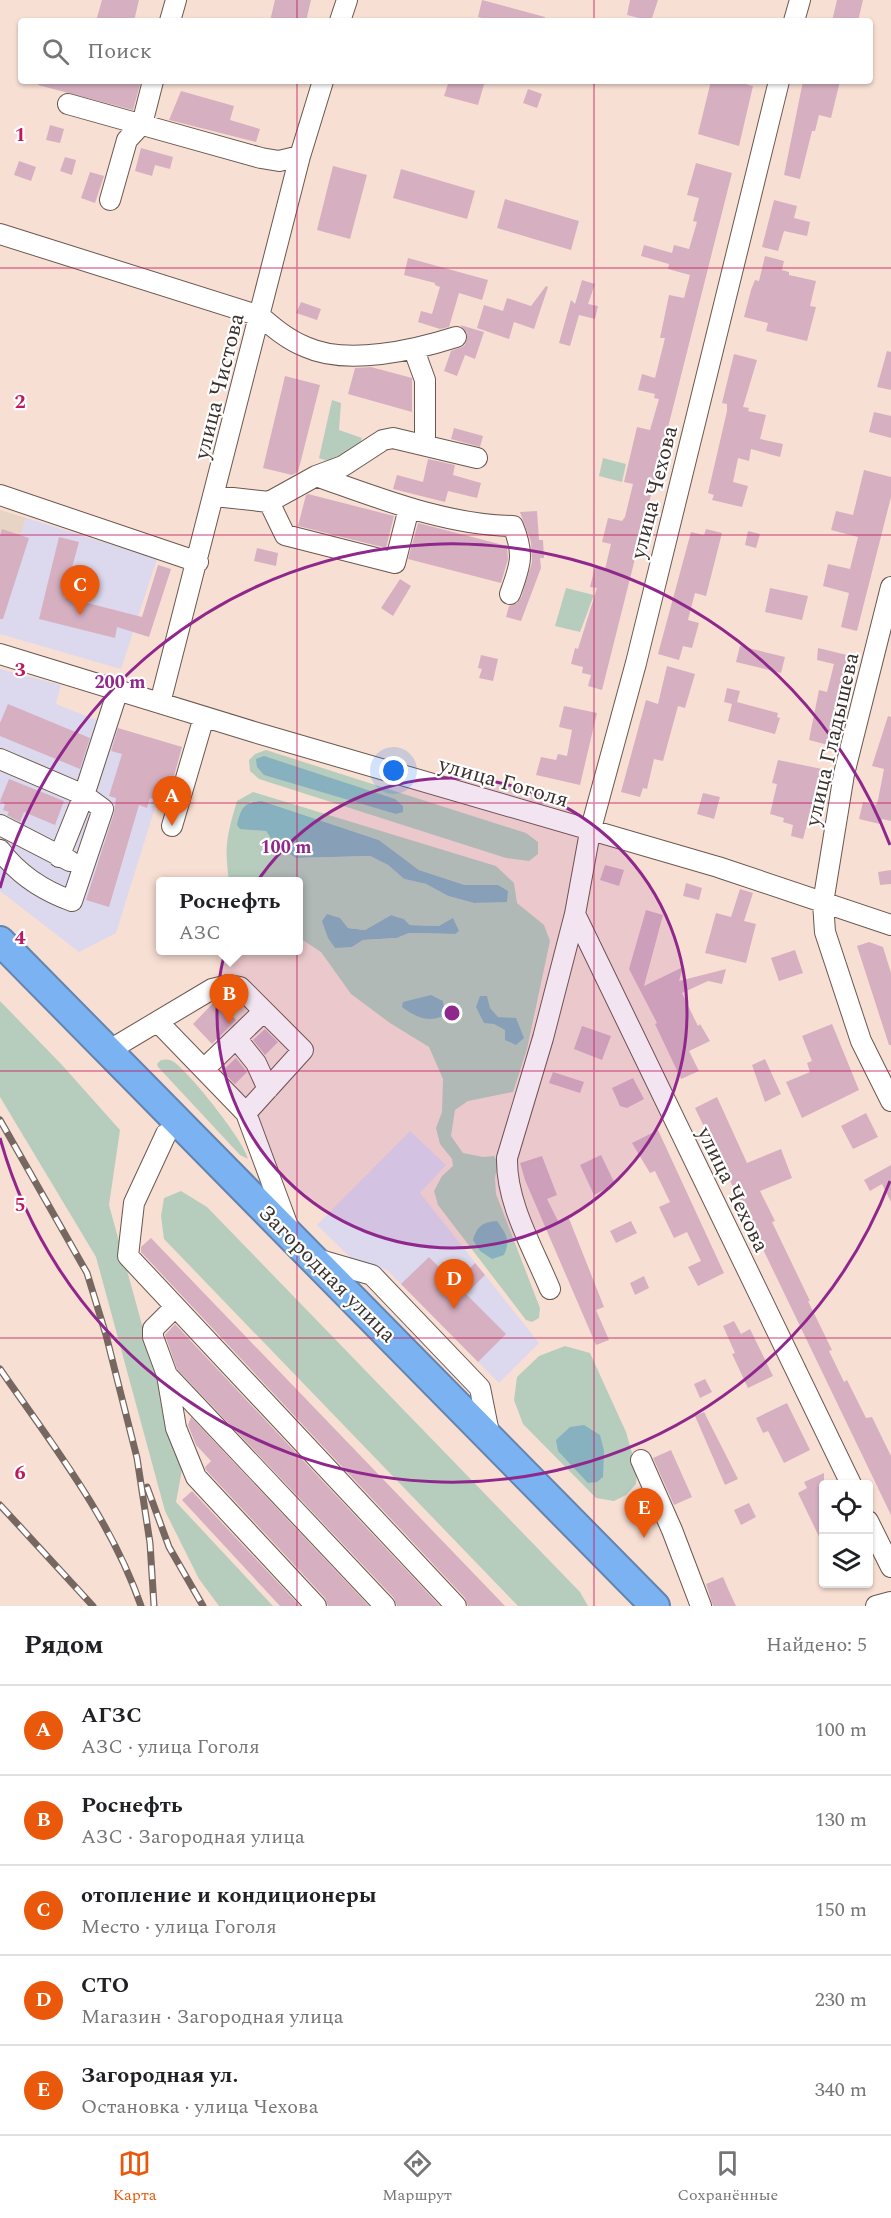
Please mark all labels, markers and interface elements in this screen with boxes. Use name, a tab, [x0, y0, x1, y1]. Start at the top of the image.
search box	[18, 18, 873, 84]
icon: search	[39, 35, 72, 68]
text: Поиск	[87, 35, 152, 68]
text: 1	[14, 120, 26, 150]
street label: улица Чистова	[185, 309, 254, 464]
text: 2	[14, 387, 26, 417]
street label: улица Чехова	[622, 422, 687, 563]
pin: C	[60, 566, 100, 615]
street label: улица Гладышева	[796, 649, 869, 831]
text: 3	[14, 655, 26, 685]
text: 200 m	[94, 669, 146, 696]
street label: улица Гоголя	[434, 748, 572, 817]
your location	[379, 756, 408, 785]
pin: A	[152, 776, 192, 826]
text: 100 m	[260, 834, 312, 861]
popup	[156, 877, 303, 955]
text: Роснефть	[179, 885, 280, 918]
text: АЗС	[179, 918, 221, 948]
text: 4	[14, 923, 26, 953]
pin: B	[210, 974, 248, 1024]
centre of rings	[442, 1003, 462, 1023]
street label: улица Чехова	[688, 1120, 777, 1258]
text: 5	[14, 1190, 26, 1220]
street label: Загородная улица	[250, 1197, 404, 1351]
pin: D	[434, 1260, 474, 1309]
text: 6	[14, 1458, 26, 1488]
map controls	[819, 1480, 873, 1588]
button: locate	[819, 1480, 873, 1534]
pin: E	[624, 1488, 664, 1538]
button: layers	[819, 1534, 873, 1588]
text: Рядом	[24, 1625, 104, 1665]
text: Найдено: 5	[766, 1630, 867, 1660]
text: АГЗС	[81, 1699, 142, 1732]
text: A	[36, 1715, 51, 1745]
text: 100 m	[815, 1715, 867, 1745]
text: АЗС · улица Гоголя	[81, 1732, 260, 1762]
text: Роснефть	[81, 1789, 183, 1822]
text: B	[36, 1805, 51, 1835]
text: 130 m	[815, 1805, 867, 1835]
text: АЗС · Загородная улица	[81, 1822, 305, 1852]
text: отопление и кондиционеры	[81, 1879, 377, 1912]
text: C	[36, 1895, 51, 1925]
text: 150 m	[815, 1895, 867, 1925]
text: Место · улица Гоголя	[81, 1912, 277, 1942]
text: СТО	[81, 1969, 129, 2002]
text: D	[35, 1985, 52, 2015]
text: 230 m	[815, 1985, 867, 2015]
text: Магазин · Загородная улица	[81, 2002, 343, 2032]
text: Загородная ул.	[81, 2059, 238, 2092]
text: E	[37, 2075, 50, 2105]
text: 340 m	[815, 2075, 867, 2105]
text: Остановка · улица Чехова	[81, 2092, 318, 2122]
tab: Карта	[113, 2147, 157, 2207]
tab: Маршрут	[382, 2147, 452, 2207]
tab: Сохранённые	[677, 2147, 778, 2207]

